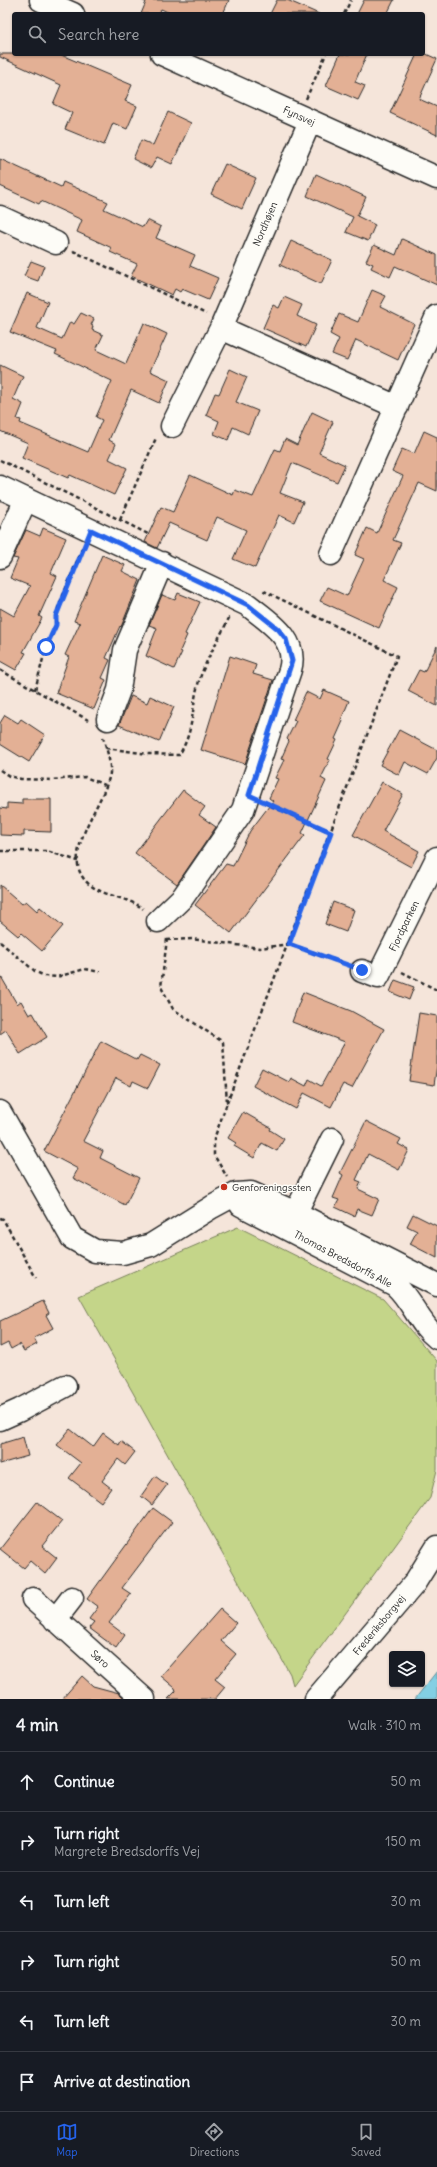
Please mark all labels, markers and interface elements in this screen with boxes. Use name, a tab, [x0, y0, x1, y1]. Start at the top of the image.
search box	[12, 12, 425, 56]
icon: search	[26, 23, 48, 45]
text: Search here	[58, 25, 139, 44]
street label: Fynsvej	[281, 103, 317, 129]
street label: Nordhøjen	[250, 200, 280, 248]
route start	[37, 638, 55, 656]
street label: Fjordparken	[386, 898, 422, 954]
route end	[353, 961, 371, 979]
place label: Genforeningssten	[232, 1181, 311, 1194]
marker: Genforeningssten	[219, 1182, 229, 1192]
street label: Thomas Bredsdorffs Alle	[292, 1228, 394, 1290]
street label: Frederiksborgvej	[350, 1592, 408, 1658]
street label: Søro	[88, 1647, 112, 1671]
map controls	[389, 1651, 425, 1687]
button: layers	[389, 1651, 425, 1687]
text: 4 min	[16, 1714, 58, 1736]
text: Walk · 310 m	[348, 1717, 421, 1734]
icon: ahead	[16, 1771, 38, 1793]
text: Continue	[54, 1772, 115, 1791]
text: 50 m	[390, 1773, 421, 1790]
text: Turn right	[54, 1824, 119, 1843]
icon: right	[16, 1831, 38, 1853]
text: 150 m	[385, 1833, 421, 1850]
text: Margrete Bredsdorffs Vej	[54, 1843, 200, 1860]
icon: left	[16, 1891, 38, 1913]
text: Turn left	[54, 1892, 109, 1911]
text: 30 m	[391, 1893, 421, 1910]
icon: right	[16, 1951, 38, 1973]
text: Turn right	[54, 1952, 119, 1971]
text: 50 m	[390, 1953, 421, 1970]
icon: left	[16, 2011, 38, 2033]
text: Turn left	[54, 2012, 109, 2031]
text: 30 m	[391, 2013, 421, 2030]
icon: arrive	[16, 2071, 38, 2093]
text: Arrive at destination	[54, 2072, 190, 2091]
tab: Map	[56, 2121, 78, 2159]
tab: Directions	[190, 2121, 239, 2159]
tab: Saved	[351, 2121, 381, 2159]

